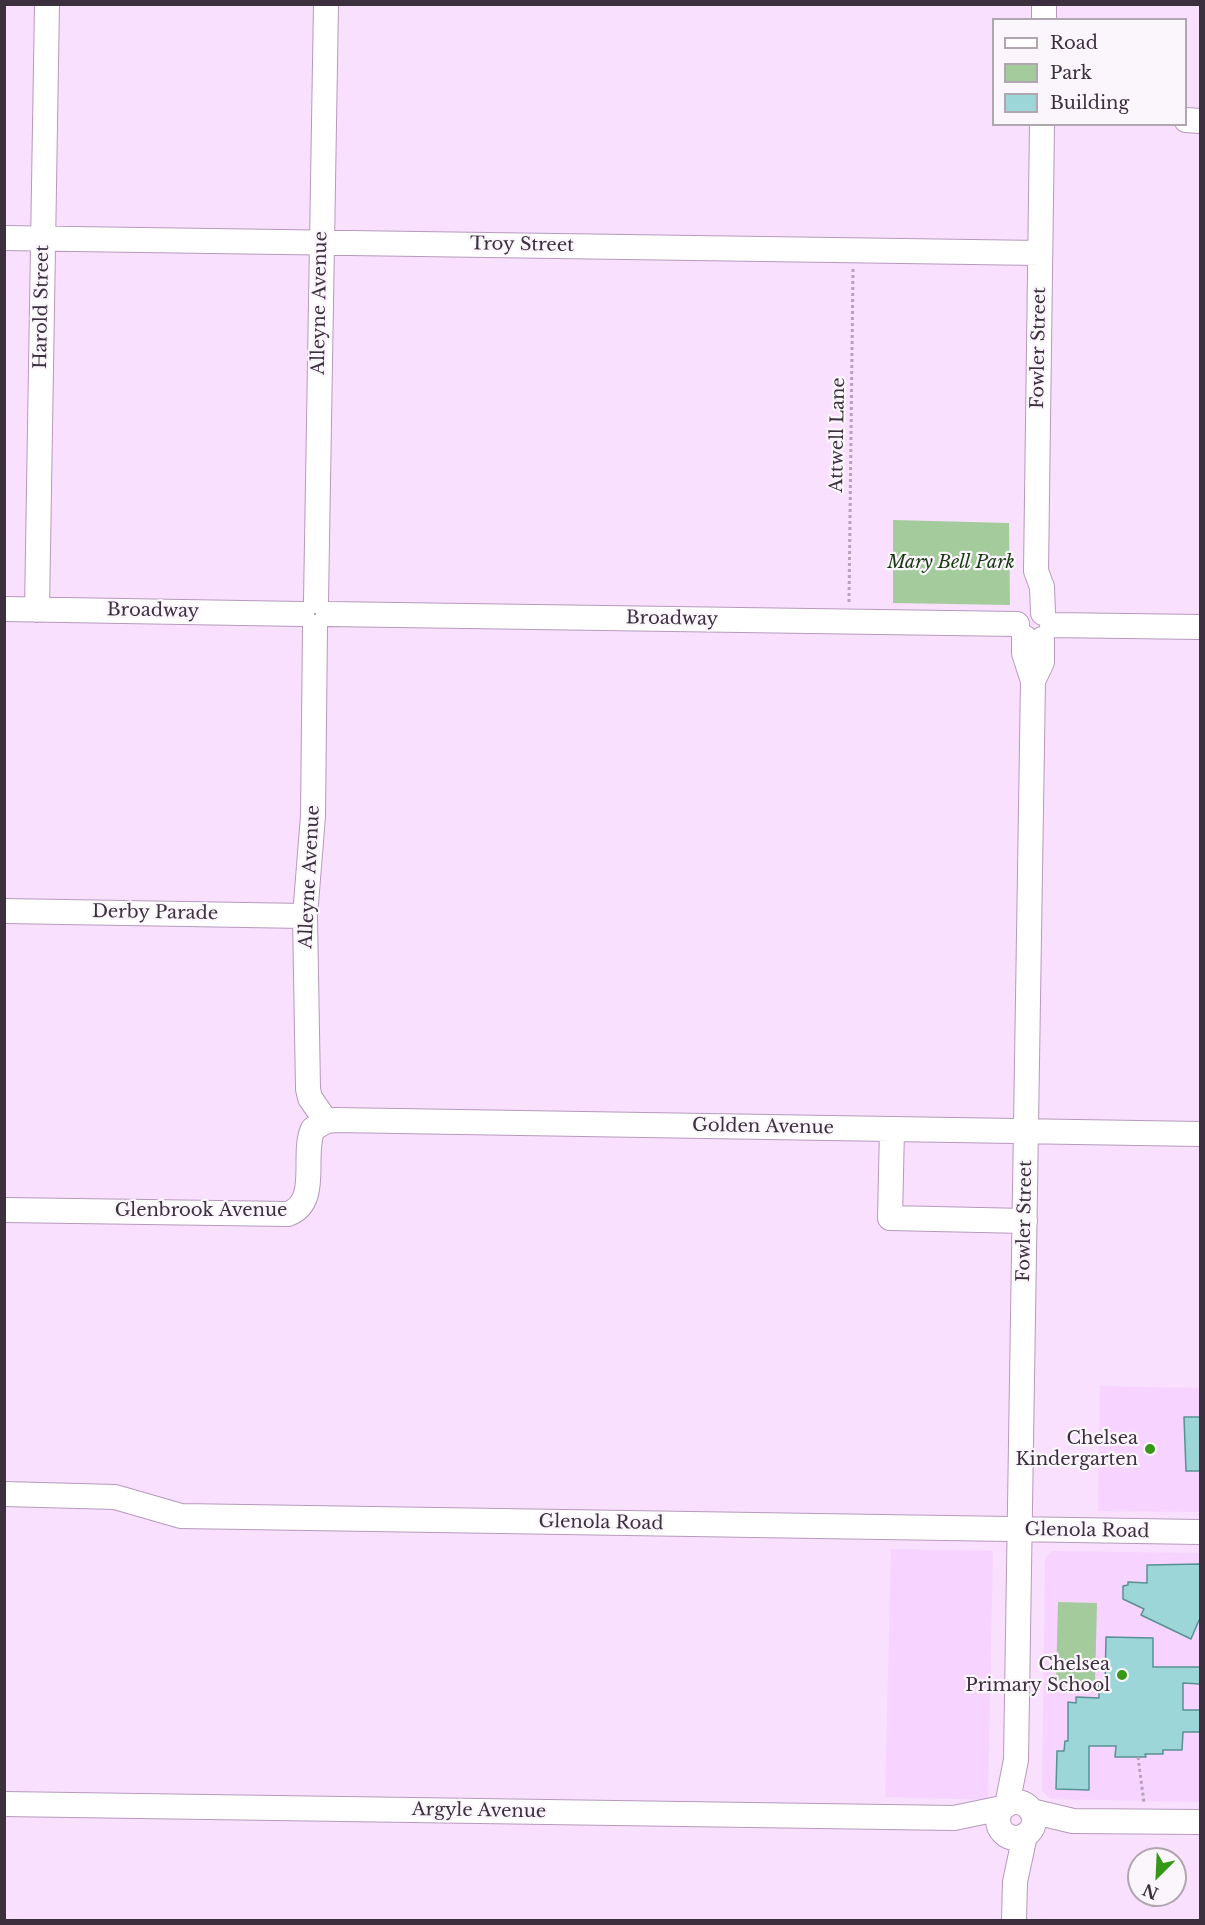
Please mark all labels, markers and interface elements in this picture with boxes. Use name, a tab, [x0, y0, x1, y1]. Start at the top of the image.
legend	[992, 18, 1187, 126]
text: Road	[1050, 32, 1098, 54]
text: Park	[1050, 62, 1092, 84]
text: Building	[1050, 92, 1129, 114]
street label: Alleyne Avenue	[308, 231, 332, 375]
street label: Troy Street	[470, 233, 574, 257]
street label: Harold Street	[30, 245, 54, 369]
street label: Fowler Street	[1027, 287, 1051, 409]
street label: Attwell Lane	[826, 377, 850, 493]
park label: Mary Bell Park	[887, 552, 1015, 574]
street label: Broadway	[107, 599, 199, 623]
street label: Broadway	[626, 607, 718, 631]
street label: Alleyne Avenue	[295, 805, 325, 949]
street label: Derby Parade	[92, 901, 218, 925]
street label: Golden Avenue	[692, 1115, 834, 1139]
street label: Fowler Street	[1013, 1160, 1037, 1282]
street label: Glenbrook Avenue	[115, 1200, 287, 1222]
place label: Chelsea Kindergarten	[1016, 1428, 1138, 1470]
marker: Chelsea Kindergarten	[1143, 1442, 1157, 1456]
street label: Glenola Road	[538, 1511, 664, 1535]
street label: Glenola Road	[1024, 1519, 1150, 1543]
place label: Chelsea Primary School	[965, 1654, 1110, 1696]
marker: Chelsea Primary School	[1115, 1668, 1129, 1682]
street label: Argyle Avenue	[412, 1799, 546, 1823]
north arrow	[1127, 1847, 1187, 1907]
text: N	[1140, 1879, 1161, 1904]

